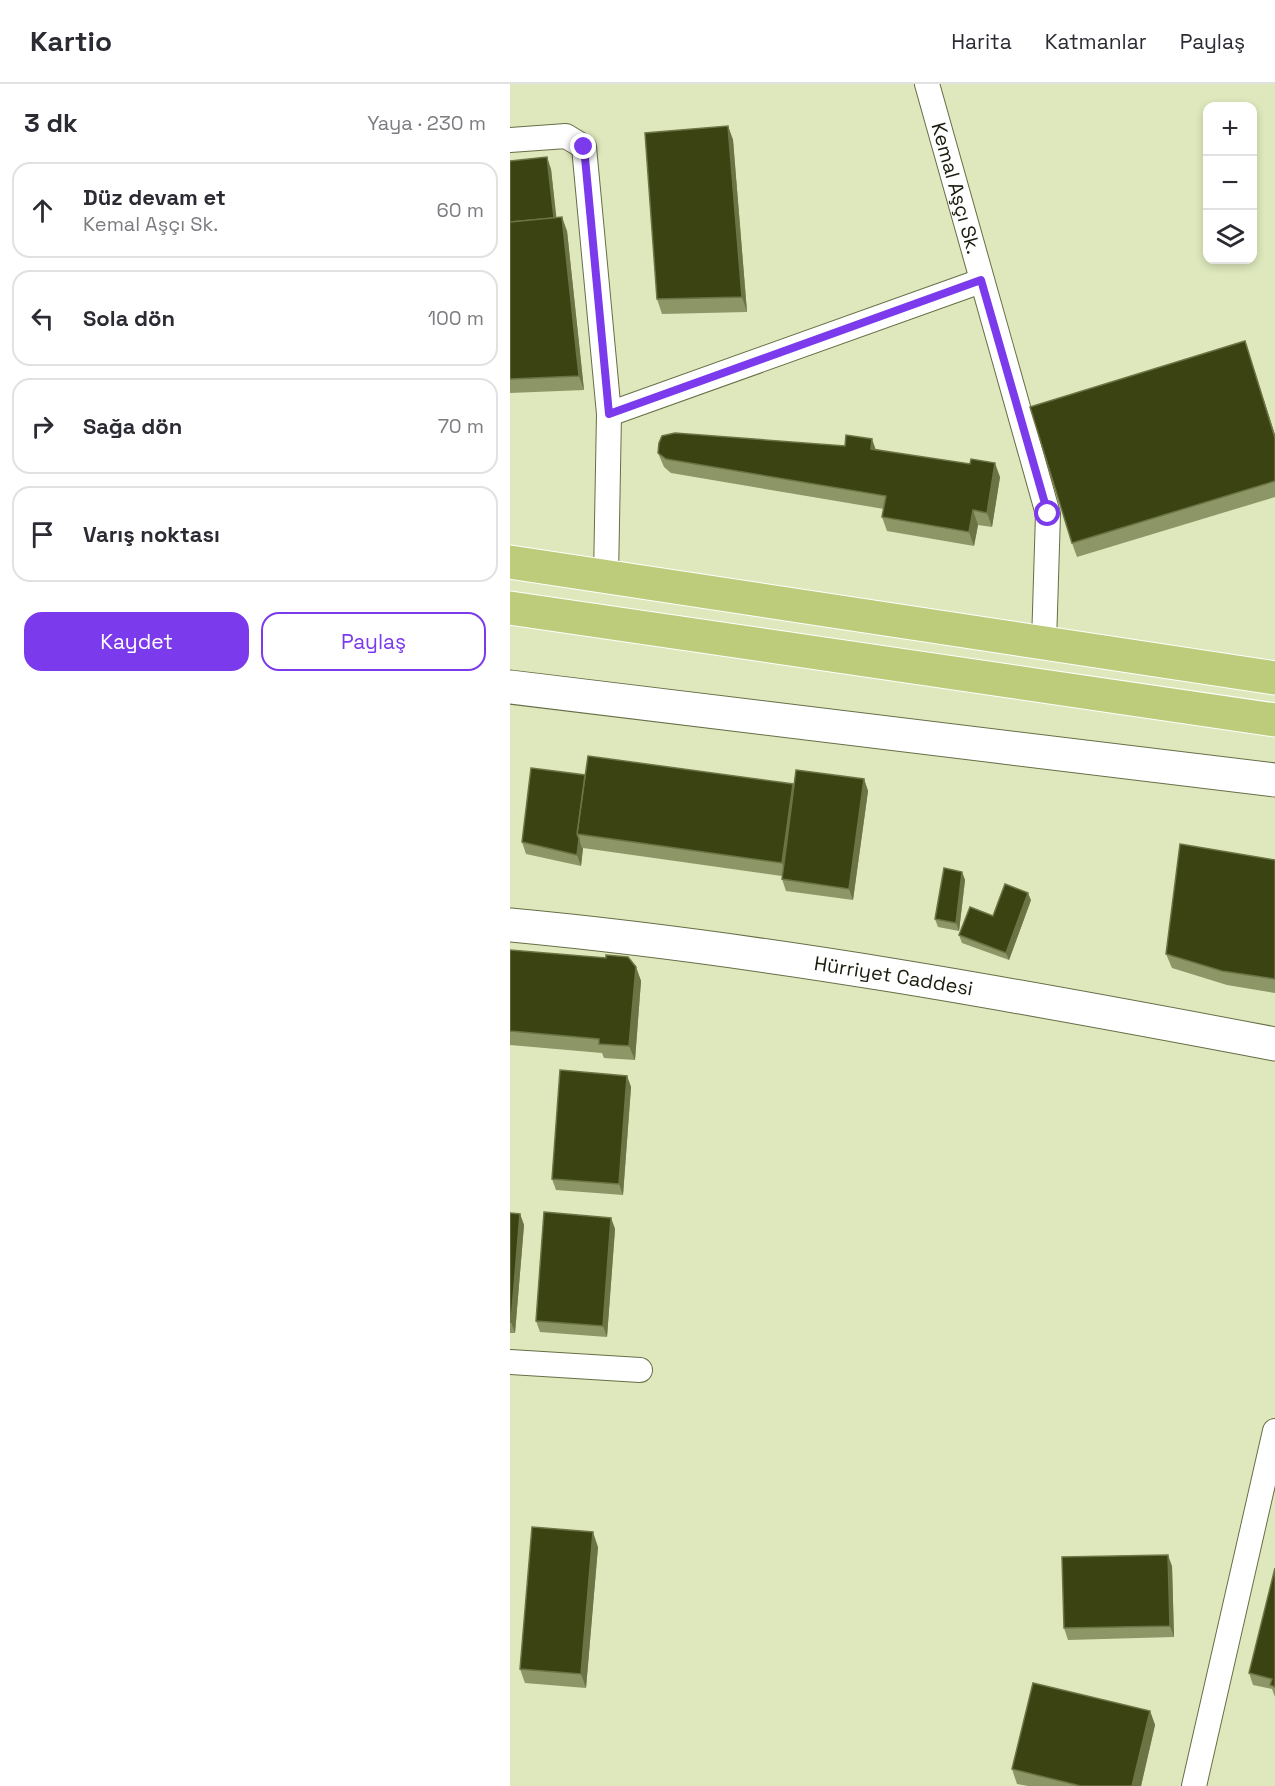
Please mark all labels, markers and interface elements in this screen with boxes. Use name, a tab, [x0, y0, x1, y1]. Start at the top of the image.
text: Kartio	[30, 23, 112, 59]
text: Harita	[951, 28, 1012, 55]
text: Katmanlar	[1045, 28, 1147, 55]
text: Paylaş	[1180, 28, 1245, 55]
map controls	[1203, 102, 1257, 264]
button: +	[1203, 102, 1257, 156]
text: 3 dk	[24, 106, 78, 140]
text: Yaya · 230 m	[367, 110, 486, 136]
street label: Kemal Aşçı Sk.	[925, 119, 987, 257]
route end	[570, 133, 596, 159]
button: −	[1203, 156, 1257, 210]
text: Düz devam et	[83, 183, 226, 211]
icon: ahead	[26, 194, 59, 227]
text: 60 m	[437, 197, 484, 223]
button: layers	[1203, 210, 1257, 264]
text: Kemal Aşçı Sk.	[83, 211, 218, 237]
icon: left	[26, 302, 59, 335]
text: Sola dön	[83, 304, 175, 332]
text: 100 m	[428, 305, 484, 331]
icon: right	[26, 410, 59, 443]
text: Sağa dön	[83, 412, 182, 440]
text: 70 m	[438, 413, 484, 439]
route start	[1034, 500, 1060, 526]
icon: arrive	[26, 518, 59, 551]
text: Varış noktası	[83, 520, 220, 548]
button: Kaydet	[24, 612, 249, 671]
button: Paylaş	[261, 612, 486, 671]
street label: Hürriyet Caddesi	[812, 950, 975, 1002]

